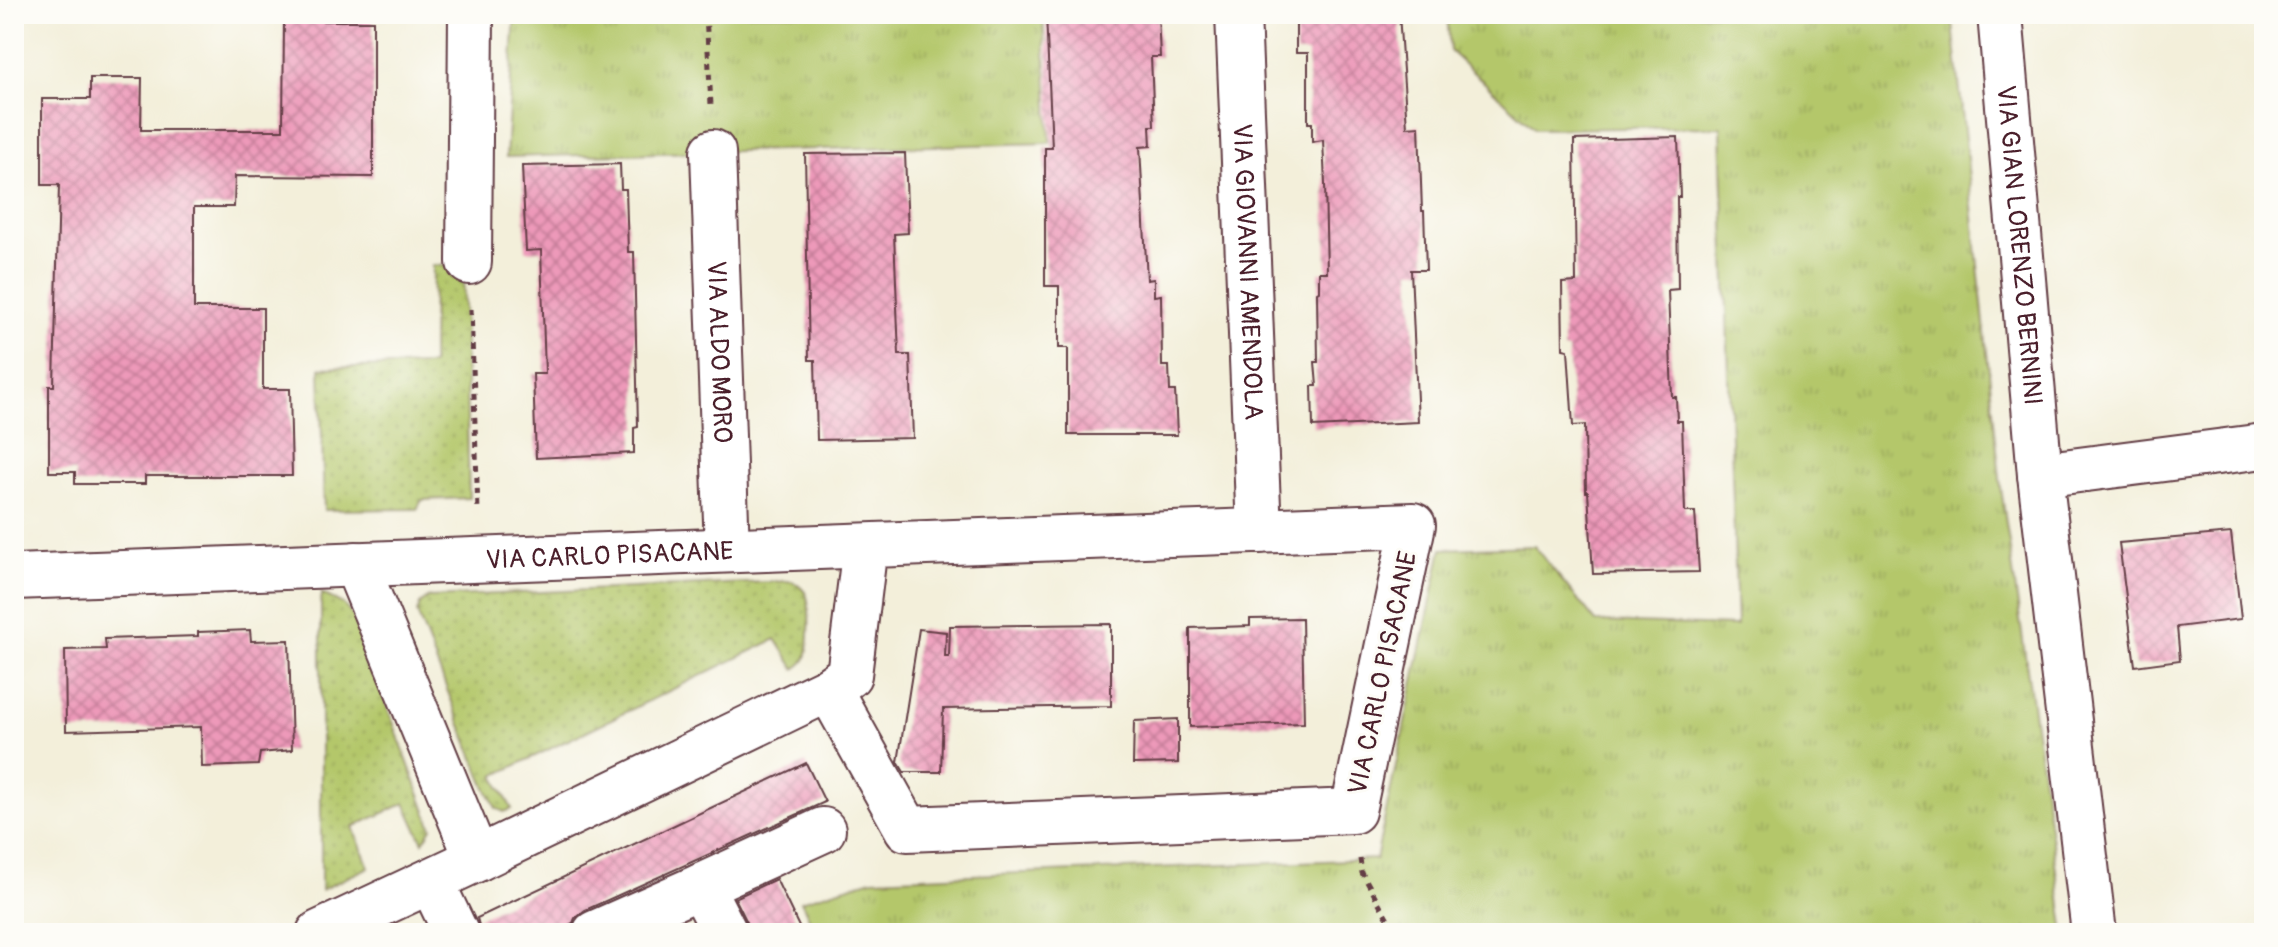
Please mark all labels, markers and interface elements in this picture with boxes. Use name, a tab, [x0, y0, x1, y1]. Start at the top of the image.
street label: VIA GIAN LORENZO BERNINI	[1989, 84, 2049, 407]
street label: VIA GIOVANNI AMENDOLA	[1225, 123, 1269, 421]
street label: VIA ALDO MORO	[700, 260, 738, 444]
street label: VIA CARLO PISACANE	[485, 535, 734, 576]
street label: VIA CARLO PISACANE	[1342, 549, 1424, 798]

